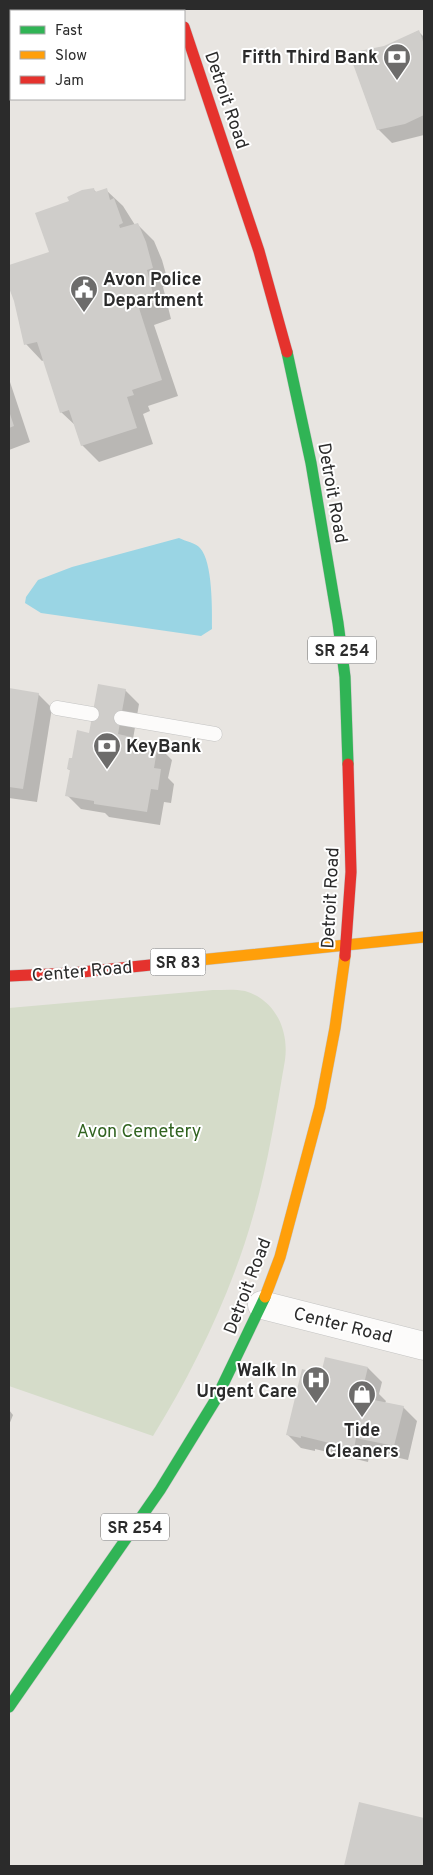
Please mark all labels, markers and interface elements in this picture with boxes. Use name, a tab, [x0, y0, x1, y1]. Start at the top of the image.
legend	[10, 10, 185, 100]
text: Fast	[55, 22, 83, 41]
bank icon: Fifth Third Bank	[382, 42, 412, 81]
text: Slow	[55, 47, 87, 66]
place label: Fifth Third Bank	[242, 47, 378, 70]
street label: Detroit Road	[198, 49, 253, 152]
text: Jam	[55, 72, 84, 91]
place label: Avon Police Department	[103, 269, 204, 313]
public building icon: Avon Police Department	[69, 274, 99, 313]
street label: Detroit Road	[311, 441, 352, 545]
road number: SR 254	[308, 636, 376, 664]
bank icon: KeyBank	[92, 731, 122, 770]
place label: KeyBank	[126, 736, 201, 759]
street label: Detroit Road	[317, 847, 346, 949]
road number: SR 83	[150, 949, 206, 976]
street label: Center Road	[31, 957, 133, 988]
park label: Avon Cemetery	[77, 1121, 201, 1144]
street label: Detroit Road	[219, 1235, 277, 1338]
street label: Center Road	[291, 1303, 394, 1350]
place label: Walk In Urgent Care	[196, 1360, 297, 1404]
hospital icon: Walk In Urgent Care	[301, 1365, 331, 1404]
shop icon: Tide Cleaners	[347, 1379, 377, 1418]
place label: Tide Cleaners	[325, 1420, 399, 1464]
road number: SR 254	[101, 1514, 169, 1540]

